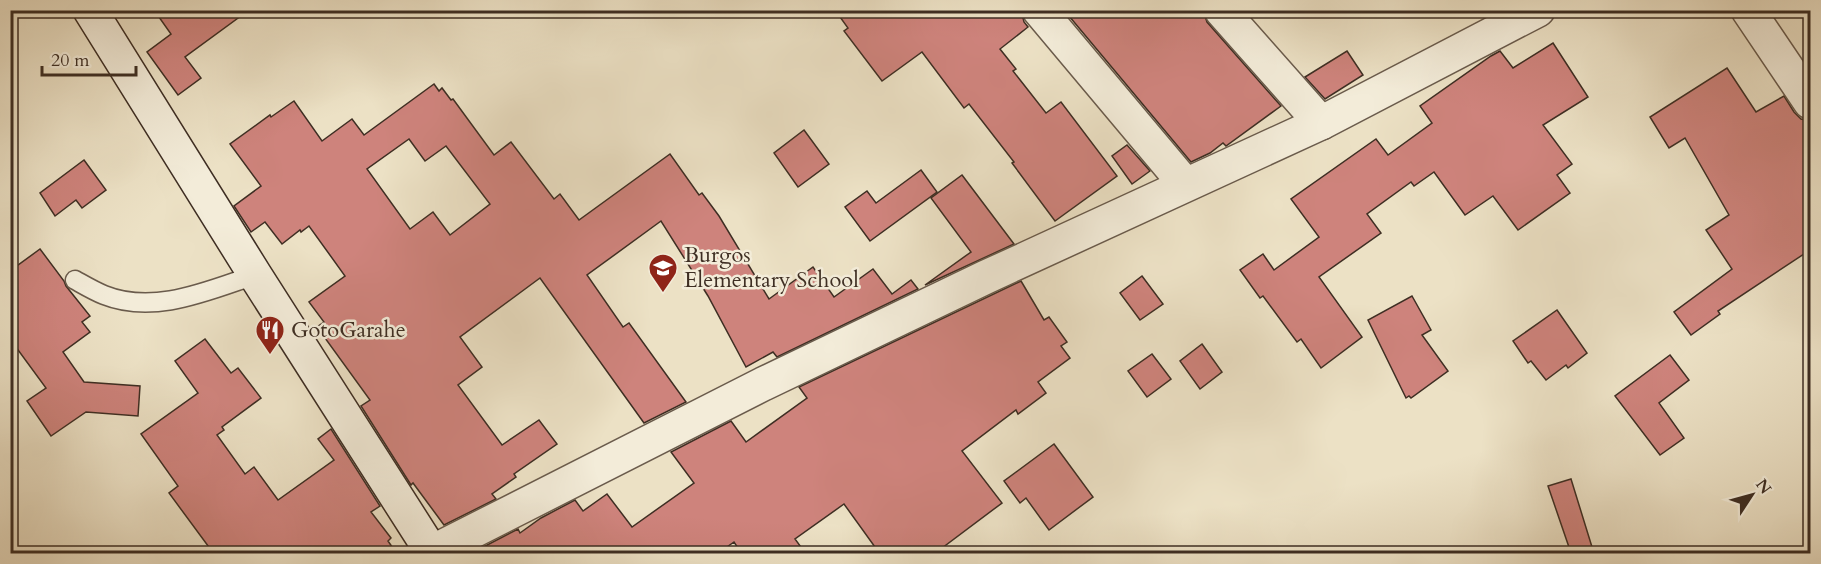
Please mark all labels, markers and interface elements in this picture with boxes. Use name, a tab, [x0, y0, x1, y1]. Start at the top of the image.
scale bar	[42, 39, 136, 77]
text: 20 m	[51, 48, 90, 73]
place label: Burgos Elementary School	[684, 240, 859, 295]
school or university icon: Burgos Elementary School	[647, 252, 679, 294]
restaurant icon: GotoGarahe	[254, 314, 286, 356]
place label: GotoGarahe	[291, 315, 406, 345]
north arrow	[1722, 465, 1782, 525]
text: N	[1750, 475, 1776, 499]

